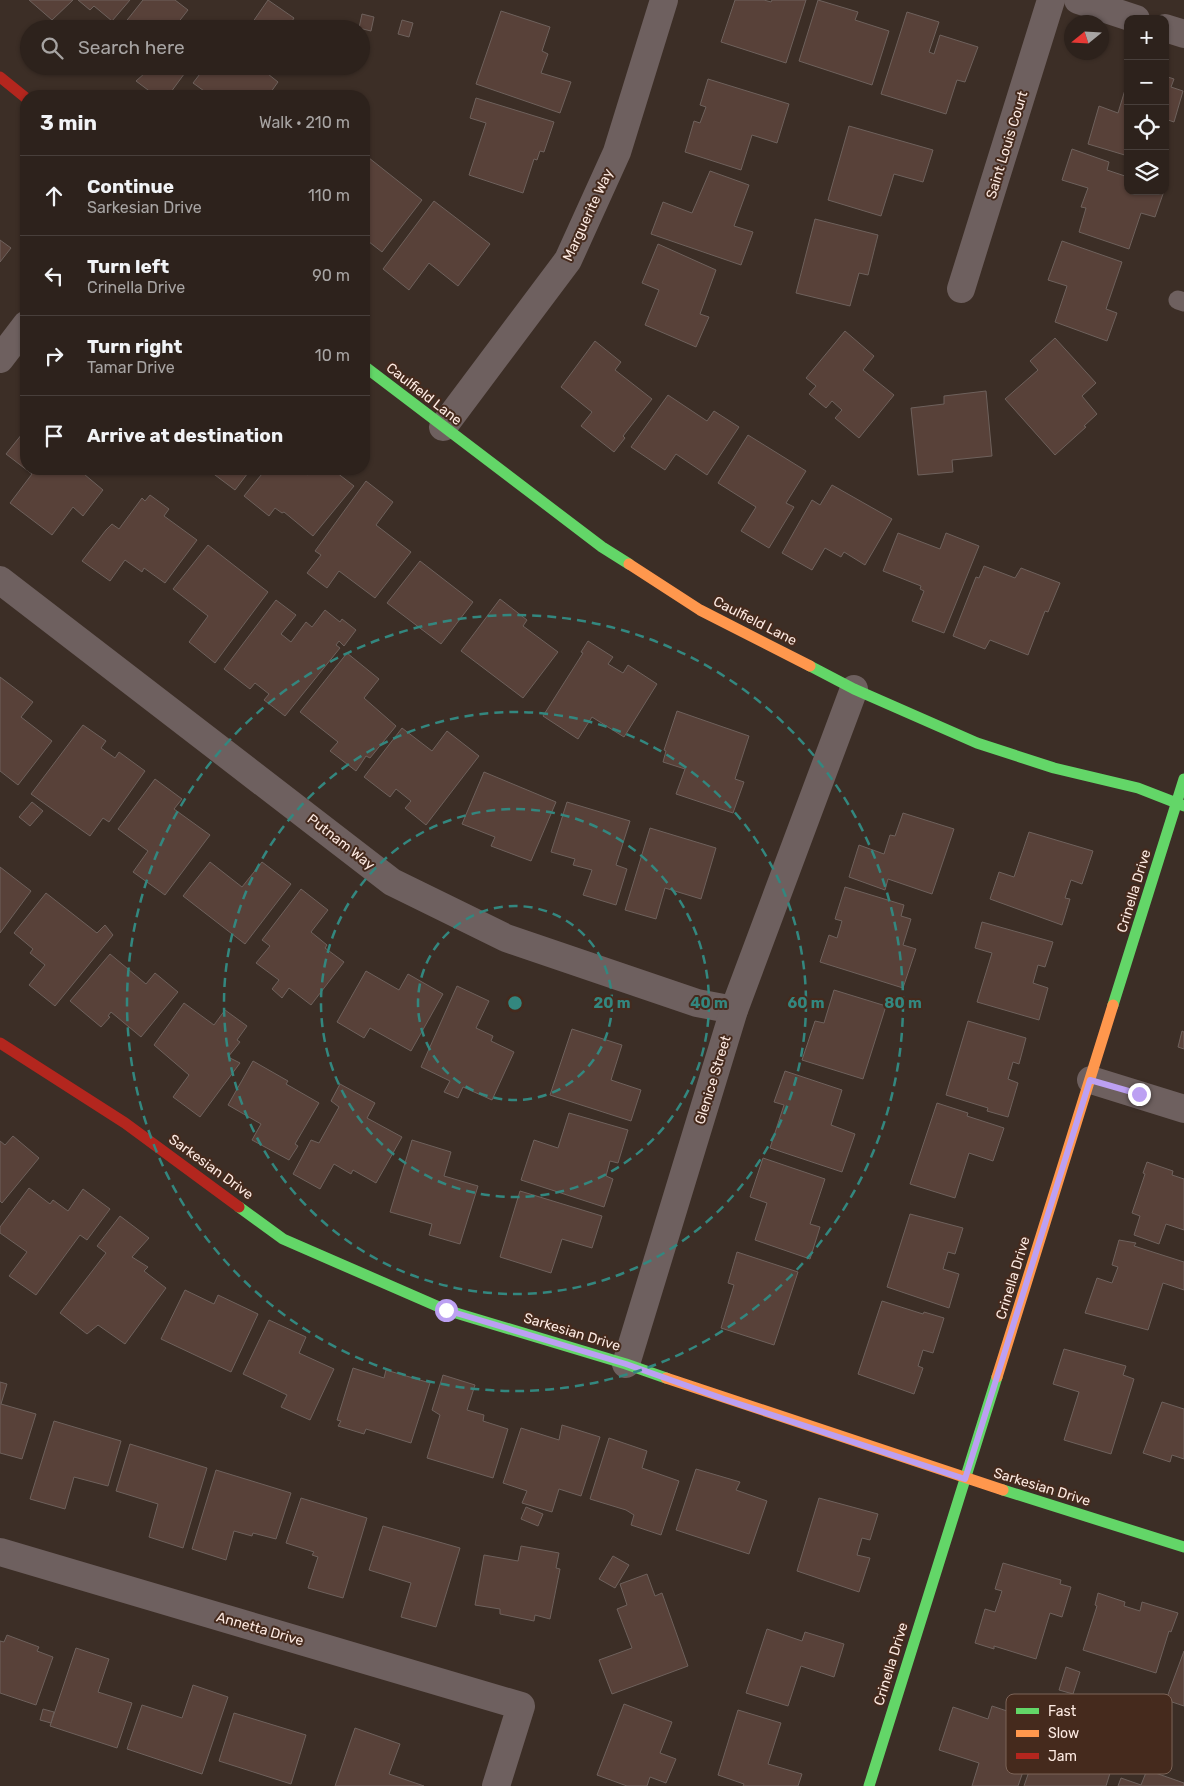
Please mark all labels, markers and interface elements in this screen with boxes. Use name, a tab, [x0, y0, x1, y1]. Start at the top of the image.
north arrow	[1064, 15, 1109, 60]
map controls	[1124, 15, 1169, 195]
button: +	[1124, 15, 1169, 60]
search box	[20, 20, 370, 75]
icon: search	[38, 34, 66, 62]
text: Search here	[78, 36, 185, 59]
button: −	[1124, 60, 1169, 105]
street label: Saint Louis Court	[983, 89, 1032, 201]
button: locate	[1124, 105, 1169, 150]
text: 3 min	[40, 110, 97, 135]
text: Walk · 210 m	[259, 113, 350, 132]
button: layers	[1124, 150, 1169, 195]
street label: Marguerite Way	[559, 166, 617, 264]
text: Continue	[87, 175, 174, 198]
icon: ahead	[40, 182, 68, 210]
text: 110 m	[308, 186, 350, 205]
text: Sarkesian Drive	[87, 198, 202, 217]
text: Turn left	[87, 255, 169, 278]
icon: left	[40, 262, 68, 290]
text: 90 m	[312, 266, 350, 285]
text: Crinella Drive	[87, 278, 185, 297]
text: Turn right	[87, 335, 182, 358]
icon: right	[40, 342, 68, 370]
text: 10 m	[315, 346, 350, 365]
text: Tamar Drive	[87, 358, 175, 377]
street label: Caulfield Lane	[383, 359, 465, 429]
icon: arrive	[40, 422, 68, 450]
text: Arrive at destination	[87, 424, 283, 447]
street label: Caulfield Lane	[710, 593, 800, 649]
street label: Putnam Way	[304, 810, 378, 874]
street label: Crinella Drive	[1113, 847, 1155, 935]
centre of rings	[506, 994, 524, 1012]
text: 20 m	[594, 994, 630, 1012]
text: 40 m	[690, 994, 728, 1012]
text: 60 m	[788, 994, 824, 1012]
text: 80 m	[884, 994, 922, 1012]
street label: Glenice Street	[691, 1033, 735, 1127]
route end	[1128, 1083, 1151, 1106]
street label: Sarkesian Drive	[165, 1131, 257, 1203]
street label: Crinella Drive	[992, 1234, 1034, 1322]
route start	[435, 1299, 458, 1322]
street label: Sarkesian Drive	[522, 1309, 623, 1355]
street label: Sarkesian Drive	[992, 1464, 1093, 1510]
street label: Annetta Drive	[214, 1608, 306, 1650]
street label: Crinella Drive	[870, 1620, 912, 1708]
legend	[1006, 1694, 1172, 1774]
text: Fast	[1048, 1703, 1077, 1720]
text: Slow	[1048, 1725, 1079, 1742]
text: Jam	[1048, 1748, 1077, 1765]

